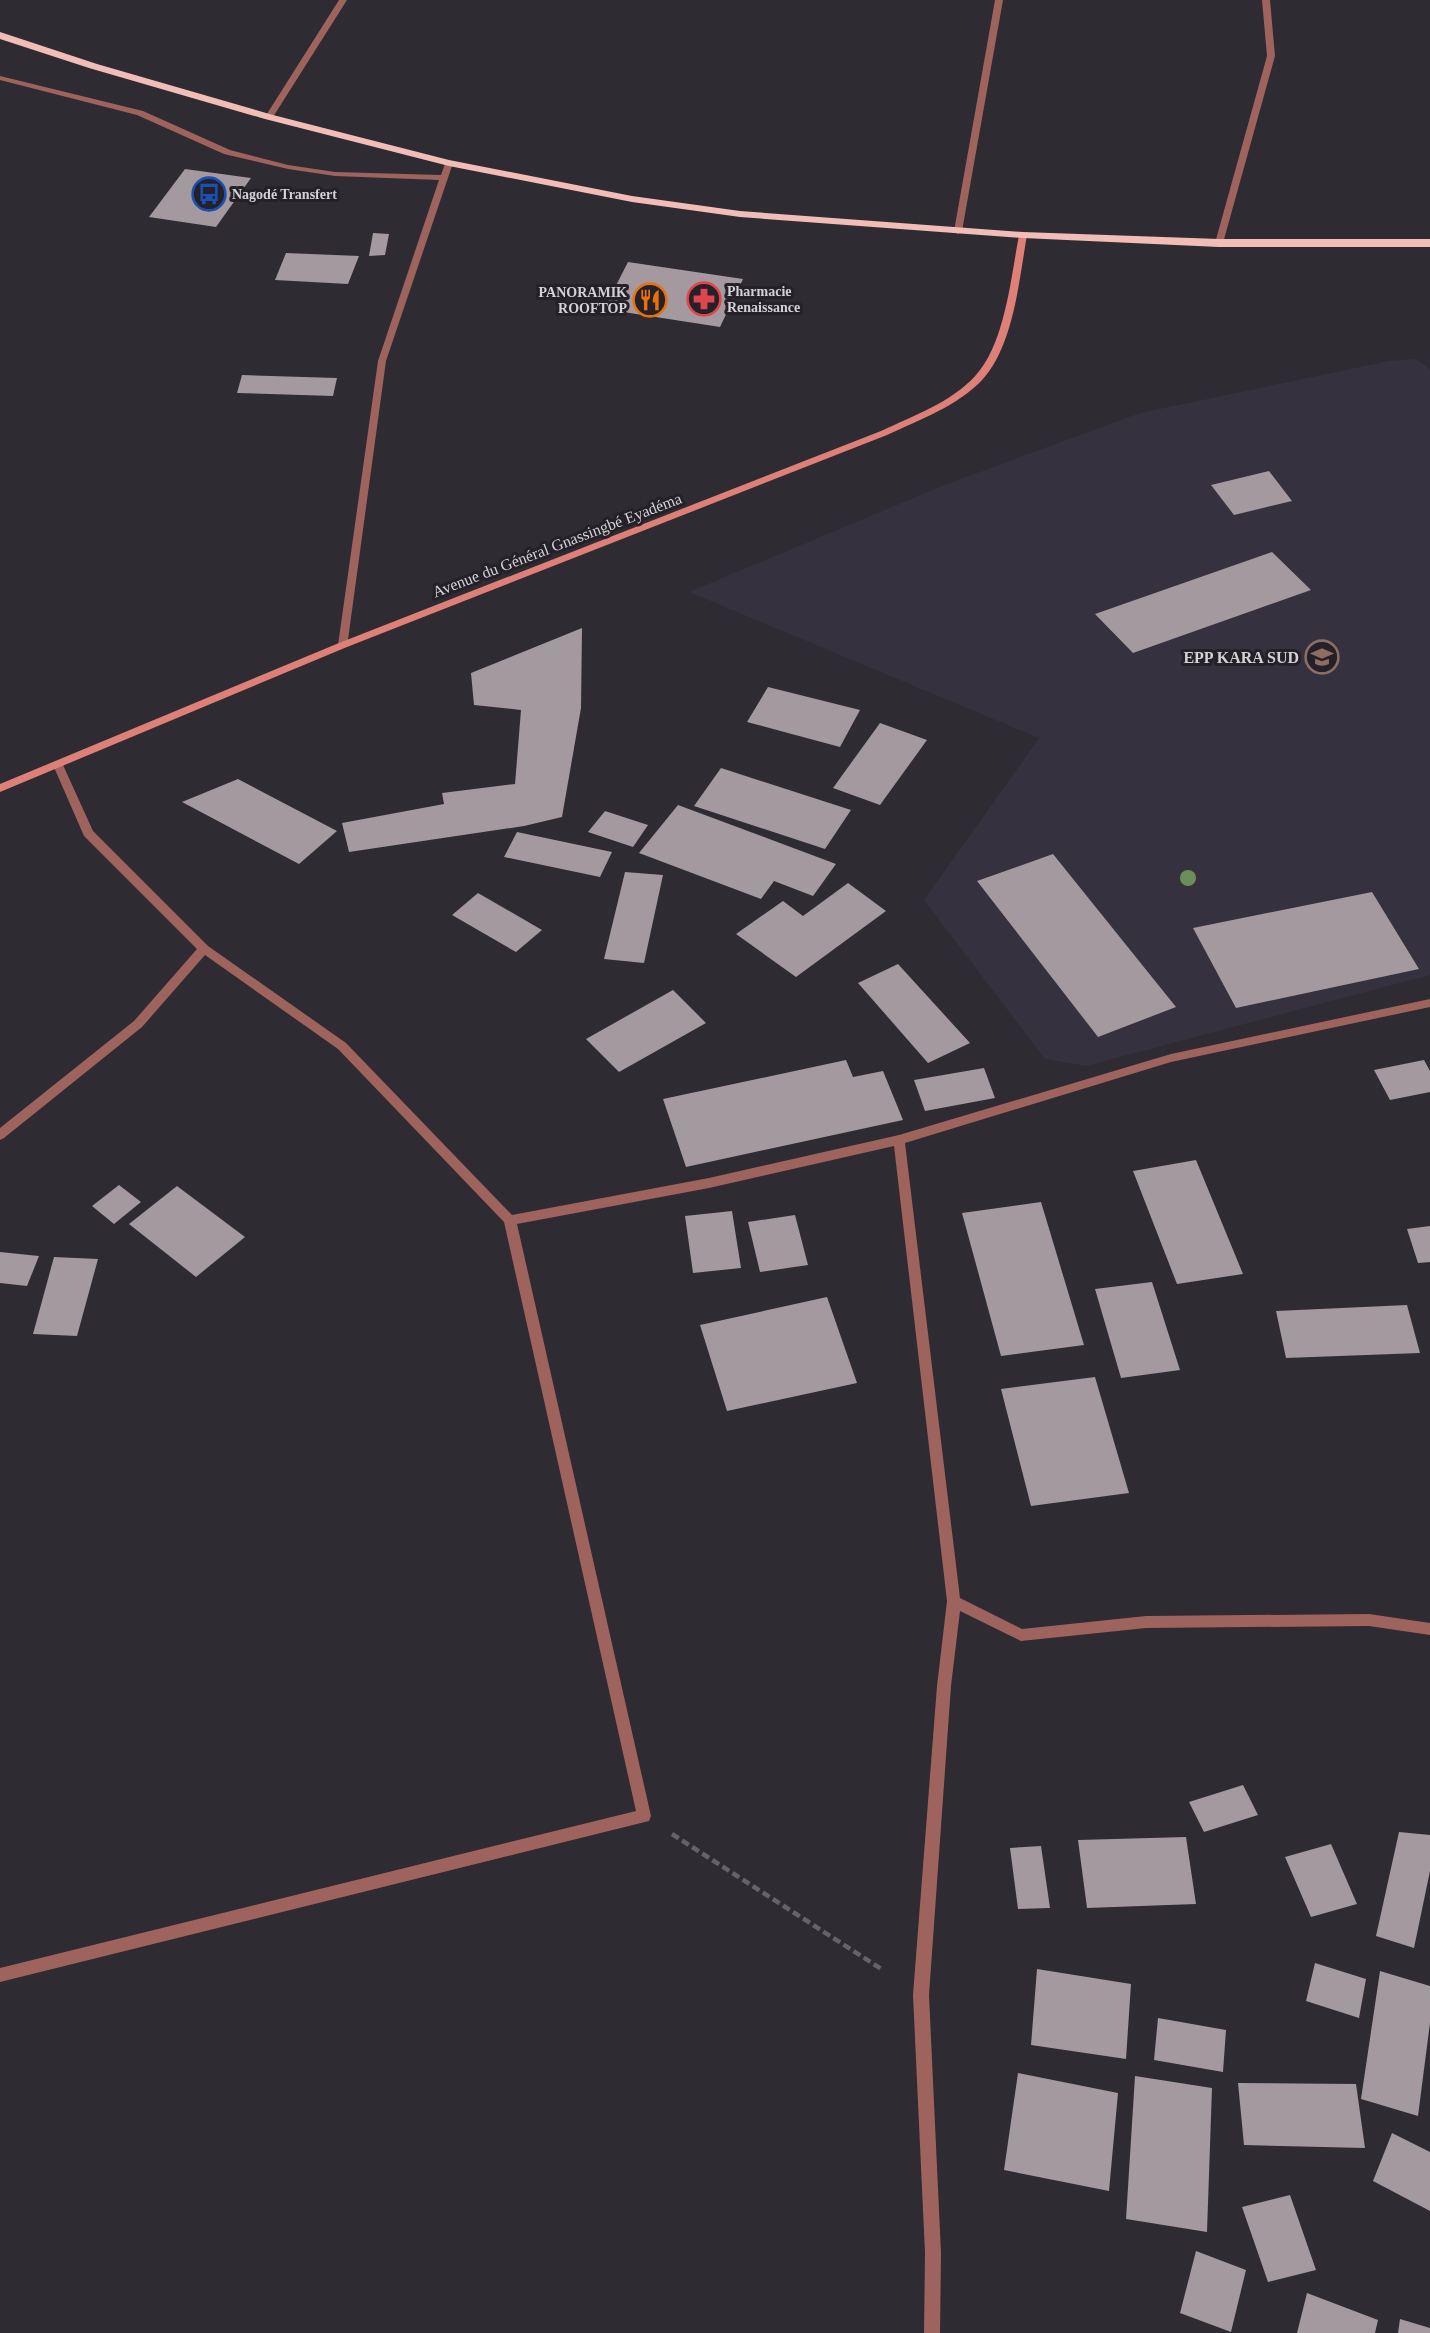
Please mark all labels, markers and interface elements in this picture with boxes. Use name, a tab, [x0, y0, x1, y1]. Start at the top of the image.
bus stop icon: Nagodé Transfert	[191, 176, 227, 212]
place label: Nagodé Transfert	[232, 187, 337, 202]
pharmacy icon: Pharmacie Renaissance	[686, 281, 722, 317]
restaurant icon: PANORAMIK ROOFTOP	[632, 282, 668, 318]
place label: Pharmacie Renaissance	[727, 284, 800, 315]
place label: PANORAMIK ROOFTOP	[539, 285, 627, 316]
street label: Avenue du Général Gnassingbé Eyadéma	[430, 490, 684, 601]
school or university icon: EPP KARA SUD	[1304, 639, 1340, 675]
place label: EPP KARA SUD	[1183, 649, 1299, 666]

